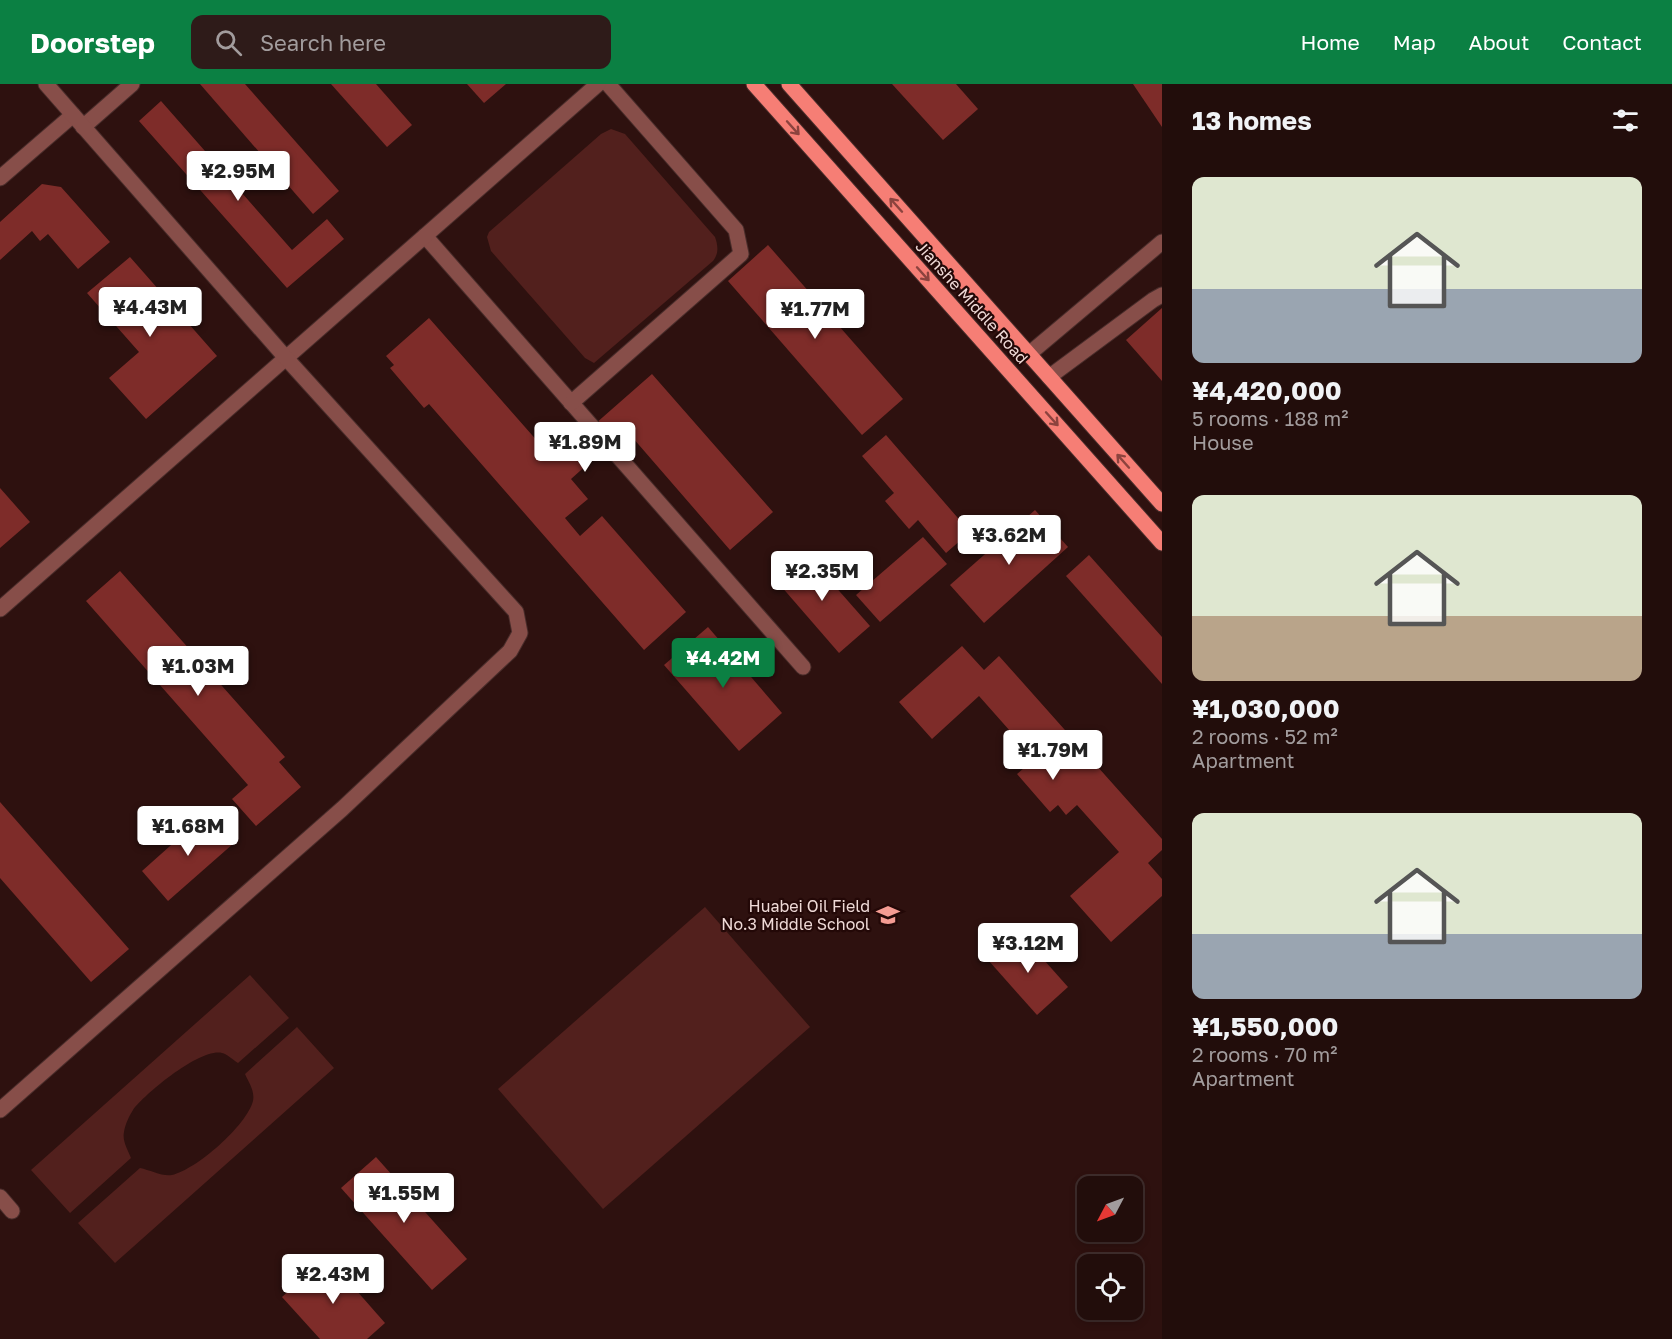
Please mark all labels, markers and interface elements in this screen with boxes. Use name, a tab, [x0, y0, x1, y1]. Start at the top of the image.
search box	[191, 15, 611, 69]
text: Doorstep	[30, 26, 155, 59]
icon: search	[212, 26, 245, 59]
text: Search here	[260, 29, 386, 56]
text: Home	[1300, 29, 1360, 55]
text: Map	[1393, 29, 1436, 55]
text: About	[1469, 29, 1529, 55]
text: Contact	[1562, 29, 1642, 55]
icon: filters	[1609, 104, 1642, 137]
text: 13 homes	[1192, 105, 1312, 136]
one-way arrow	[786, 120, 800, 135]
pin: ¥2.95M	[189, 151, 287, 202]
text: ¥2.95M	[201, 158, 275, 182]
one-way arrow	[889, 198, 903, 213]
icon: home	[1363, 216, 1471, 324]
street label: Jianshe Middle Road	[911, 236, 1033, 368]
one-way arrow	[916, 266, 930, 281]
pin: ¥4.43M	[101, 287, 199, 338]
pin: ¥1.77M	[766, 289, 864, 340]
text: ¥4.43M	[113, 294, 187, 318]
text: ¥1.77M	[780, 296, 850, 320]
text: ¥4,420,000	[1192, 375, 1342, 406]
text: 5 rooms · 188 m²	[1192, 406, 1349, 430]
one-way arrow	[1045, 412, 1059, 427]
pin: ¥1.89M	[536, 422, 634, 473]
text: ¥1.89M	[548, 429, 622, 453]
text: House	[1192, 430, 1254, 454]
one-way arrow	[1116, 454, 1130, 469]
pin: ¥3.62M	[960, 515, 1058, 566]
text: ¥3.62M	[972, 522, 1046, 546]
icon: home	[1363, 534, 1471, 642]
pin: ¥2.35M	[773, 551, 871, 602]
text: ¥2.35M	[785, 558, 859, 582]
pin: ¥4.42M	[674, 638, 772, 689]
text: ¥4.42M	[686, 645, 760, 669]
pin: ¥1.03M	[149, 646, 247, 697]
text: ¥1.03M	[162, 653, 234, 677]
text: ¥1,030,000	[1192, 693, 1340, 724]
text: 2 rooms · 52 m²	[1192, 724, 1338, 748]
pin: ¥1.79M	[1004, 730, 1102, 781]
text: ¥1.79M	[1017, 737, 1089, 761]
text: Apartment	[1192, 748, 1295, 772]
pin: ¥1.68M	[139, 806, 237, 857]
text: ¥1.68M	[151, 813, 225, 837]
icon: home	[1363, 852, 1471, 960]
place label: Huabei Oil Field No.3 Middle School	[721, 896, 870, 934]
school or university icon: Huabei Oil Field No.3 Middle School	[875, 902, 901, 928]
pin: ¥3.12M	[979, 923, 1077, 974]
text: ¥3.12M	[992, 930, 1064, 954]
text: ¥1,550,000	[1192, 1011, 1339, 1042]
text: 2 rooms · 70 m²	[1192, 1042, 1337, 1066]
text: Apartment	[1192, 1066, 1295, 1090]
pin: ¥1.55M	[355, 1173, 453, 1224]
north arrow	[1077, 1176, 1143, 1242]
map controls	[1077, 1176, 1143, 1320]
text: ¥1.55M	[368, 1180, 440, 1204]
pin: ¥2.43M	[284, 1254, 382, 1305]
button: locate	[1077, 1254, 1143, 1320]
text: ¥2.43M	[296, 1261, 370, 1285]

